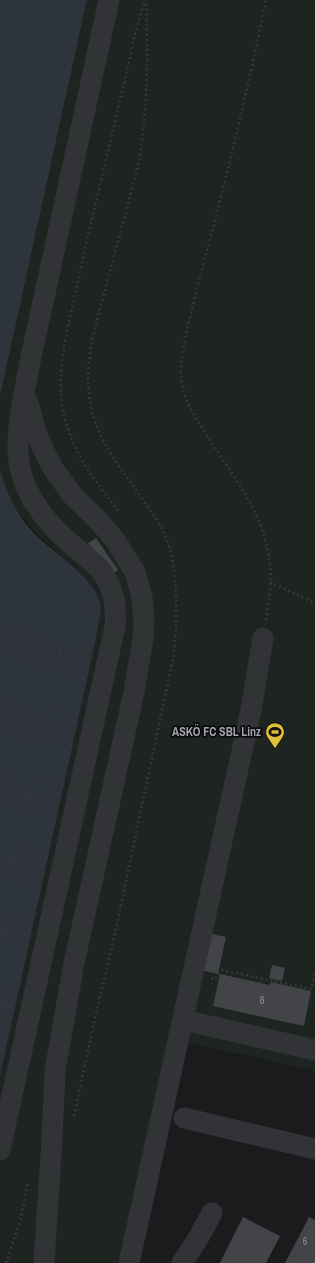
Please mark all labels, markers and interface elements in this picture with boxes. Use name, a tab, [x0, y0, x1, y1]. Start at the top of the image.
sports icon: ASKÖ FC SBL Linz	[264, 721, 286, 749]
place label: ASKÖ FC SBL Linz	[172, 723, 261, 740]
house number: 8	[260, 994, 265, 1007]
house number: 6	[303, 1235, 308, 1248]

